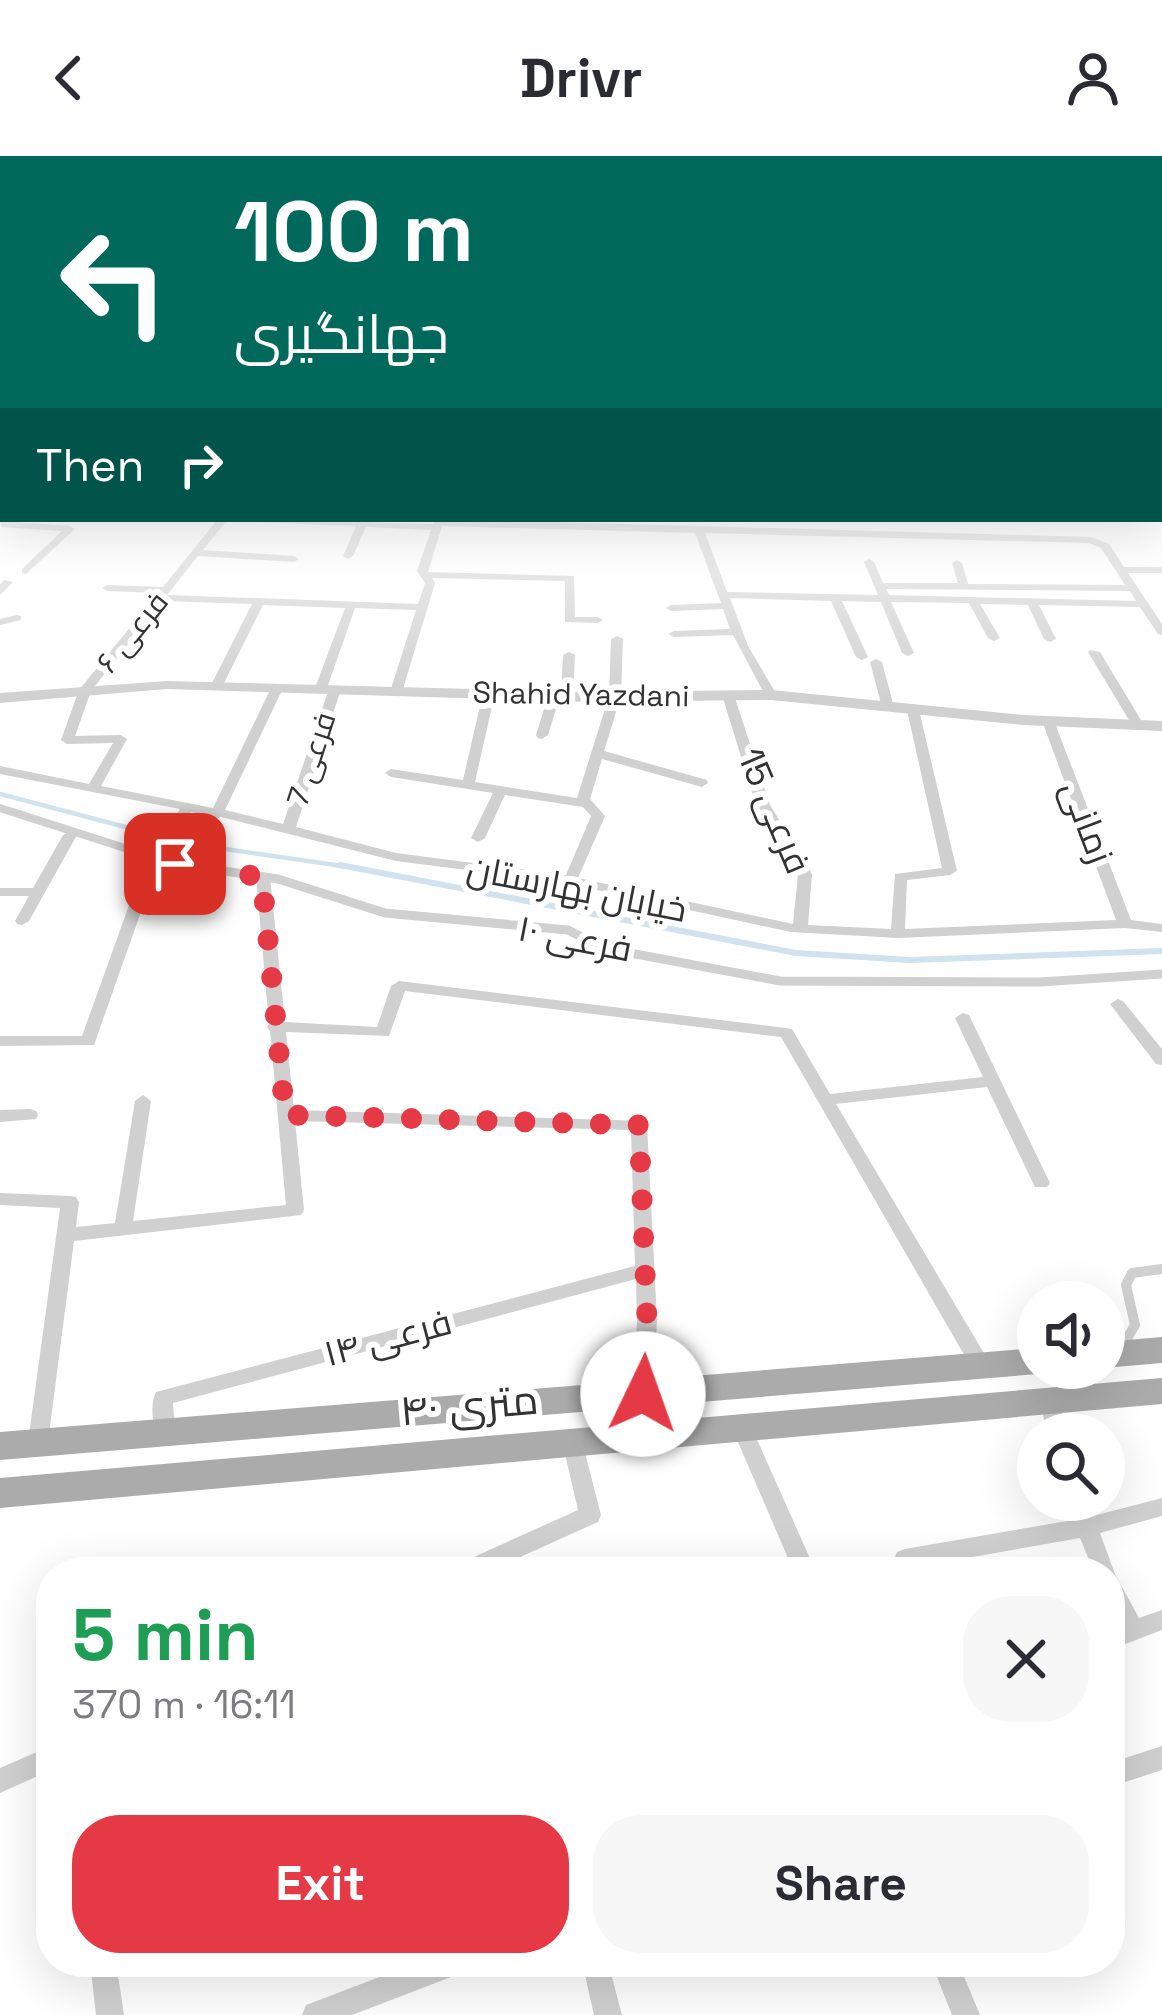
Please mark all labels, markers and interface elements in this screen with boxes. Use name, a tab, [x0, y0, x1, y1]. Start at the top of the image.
text: Drivr	[520, 44, 642, 113]
icon: back	[36, 45, 102, 111]
icon: person	[1060, 45, 1126, 111]
text: 100 m	[234, 178, 474, 286]
icon: left	[36, 204, 192, 360]
text: جهانگیری	[234, 300, 449, 369]
icon: right	[168, 432, 234, 498]
text: Then	[36, 437, 144, 494]
street label: فرعی ۶	[87, 583, 177, 681]
street label: Shahid Yazdani	[472, 673, 690, 715]
street label: فرعی 7	[278, 707, 344, 811]
street label: فرعی 15	[727, 741, 821, 881]
street label: زمانی	[1050, 774, 1124, 870]
pin	[124, 813, 226, 915]
icon: arrive	[142, 831, 208, 897]
street label: خیابان بهارستان	[463, 845, 691, 933]
street label: فرعی ۱۰	[514, 905, 636, 973]
map controls	[1017, 1281, 1125, 1521]
button: sound	[1017, 1281, 1125, 1389]
street label: فرعی ۱۴	[319, 1299, 457, 1377]
position arrow	[580, 1331, 706, 1457]
street label: ۴۰ متری	[398, 1373, 540, 1437]
button: search	[1017, 1413, 1125, 1521]
text: 5 min	[72, 1589, 258, 1681]
button: close	[963, 1596, 1089, 1722]
text: 370 m · 16:11	[72, 1680, 296, 1729]
button: Exit	[72, 1815, 569, 1953]
button: Share	[593, 1815, 1089, 1953]

